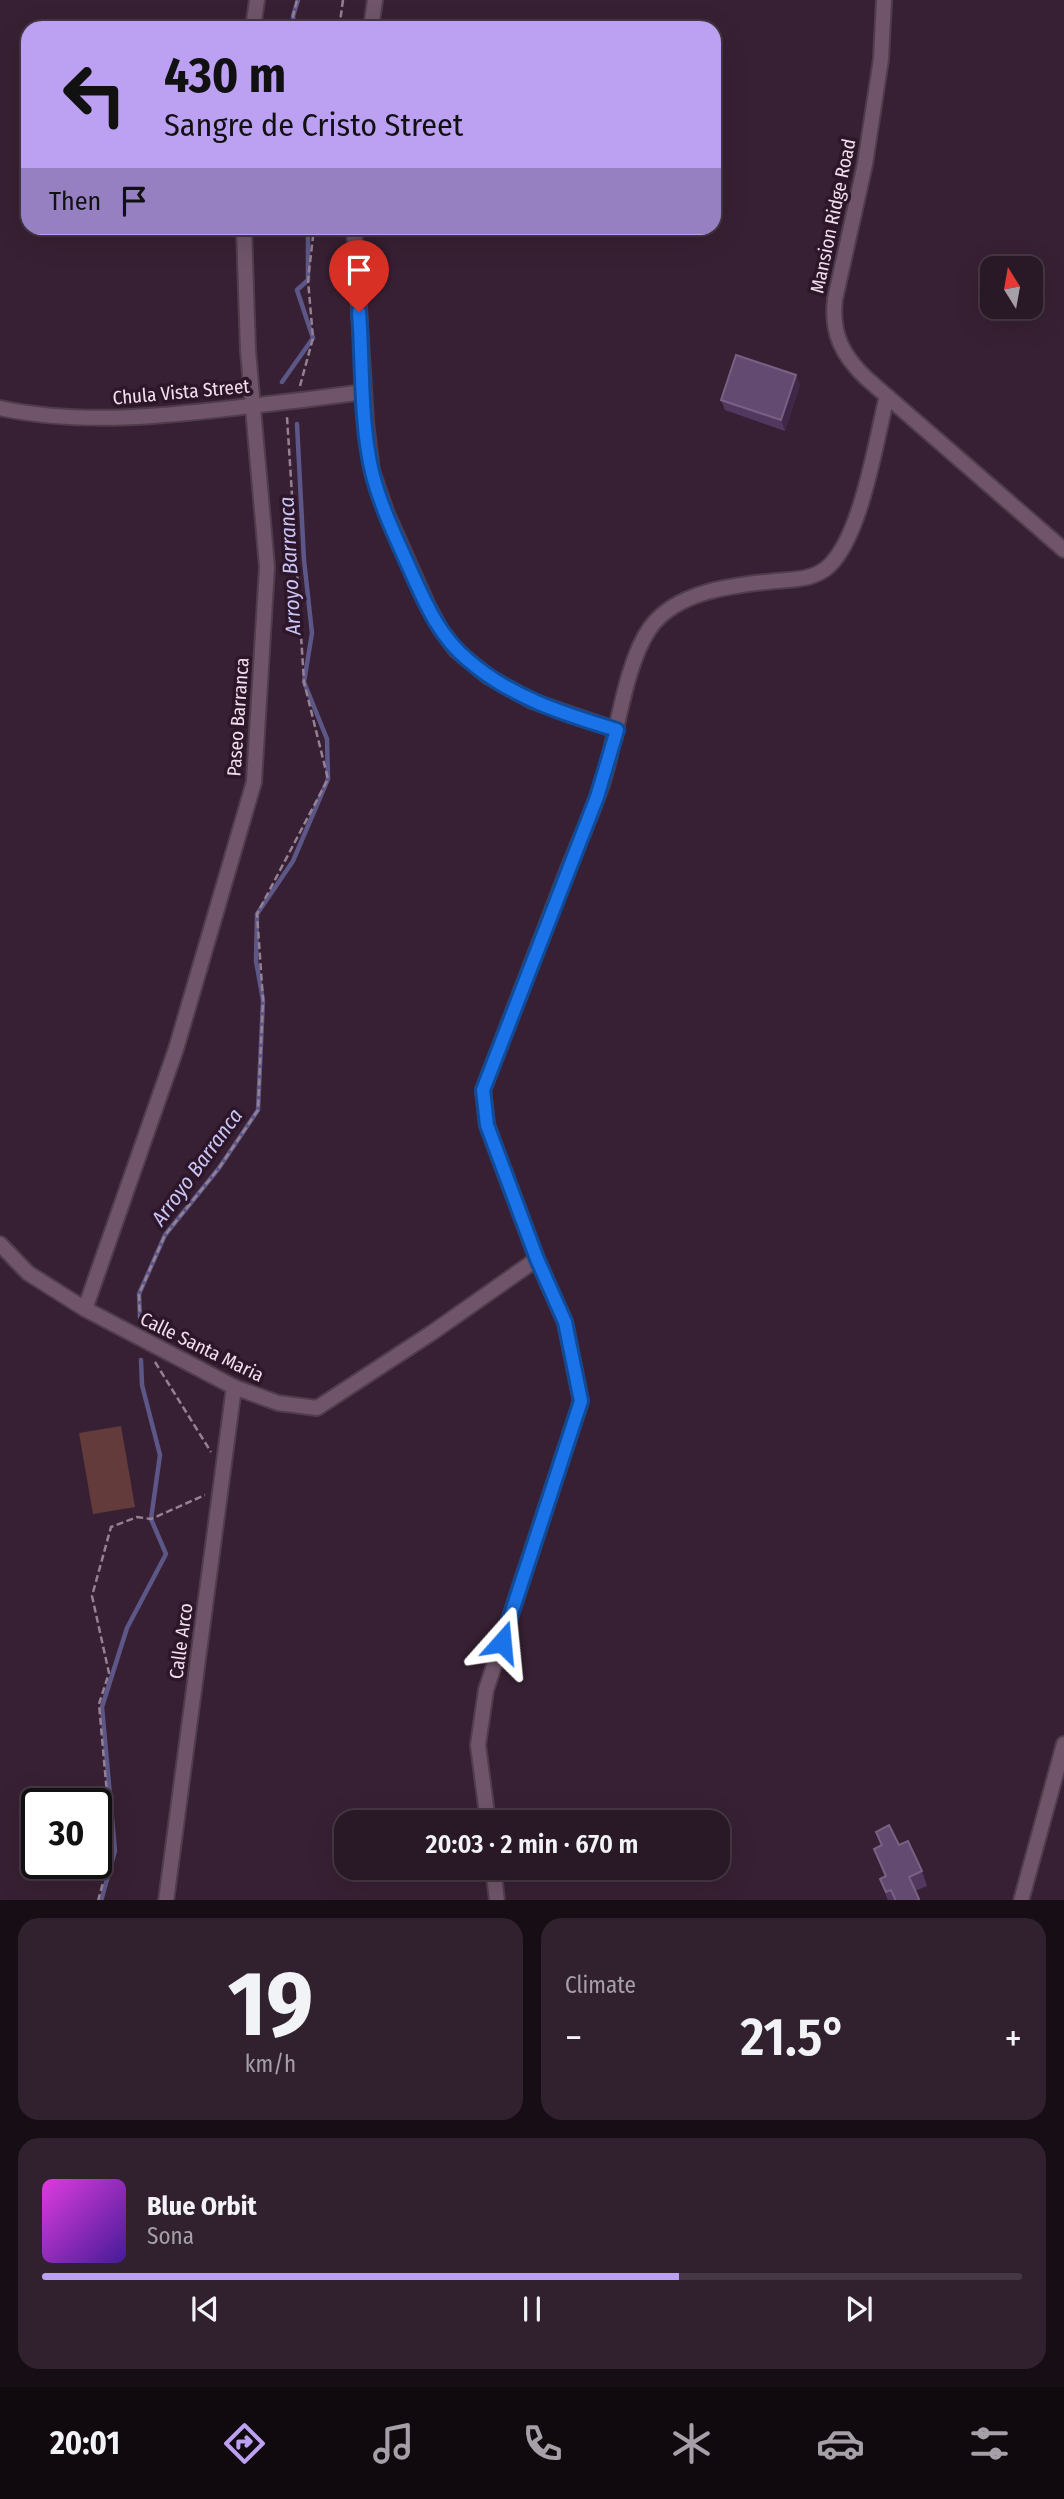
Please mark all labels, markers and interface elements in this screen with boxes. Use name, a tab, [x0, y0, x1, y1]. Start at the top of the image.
text: 430 m	[164, 46, 286, 105]
icon: left	[49, 49, 140, 140]
text: Sangre de Cristo Street	[164, 106, 463, 144]
street label: Mansion Ridge Road	[805, 137, 861, 295]
icon: arrive	[115, 182, 153, 220]
text: Then	[49, 186, 101, 217]
pin	[329, 240, 389, 312]
icon: arrive	[340, 251, 378, 289]
north arrow	[980, 256, 1043, 318]
map controls	[980, 256, 1043, 319]
street label: Chula Vista Street	[112, 374, 251, 409]
water label: Arroyo Barranca	[273, 496, 307, 637]
street label: Paseo Barranca	[222, 657, 254, 777]
water label: Arroyo Barranca	[145, 1103, 248, 1231]
street label: Calle Santa Maria	[137, 1307, 267, 1387]
street label: Calle Arco	[164, 1602, 198, 1680]
position arrow	[465, 1605, 539, 1679]
speed limit sign: 30	[21, 1788, 112, 1879]
text: 20:03 · 2 min · 670 m	[426, 1829, 638, 1860]
text: 19	[228, 1950, 313, 2059]
text: Climate	[565, 1971, 636, 1999]
text: 21.5°	[741, 2006, 846, 2069]
text: −	[565, 2015, 582, 2061]
text: +	[1005, 2015, 1022, 2061]
text: km/h	[245, 2050, 296, 2078]
text: Blue Orbit	[147, 2191, 257, 2222]
text: Sona	[147, 2222, 194, 2250]
icon: previous	[186, 2290, 224, 2328]
icon: pause	[513, 2290, 551, 2328]
icon: next	[840, 2290, 878, 2328]
icon: directions	[220, 2419, 269, 2468]
icon: music	[369, 2419, 418, 2468]
icon: phone	[518, 2419, 567, 2468]
icon: climate	[667, 2419, 716, 2468]
icon: car	[816, 2419, 865, 2468]
icon: filters	[965, 2419, 1014, 2468]
text: 20:01	[50, 2424, 120, 2462]

